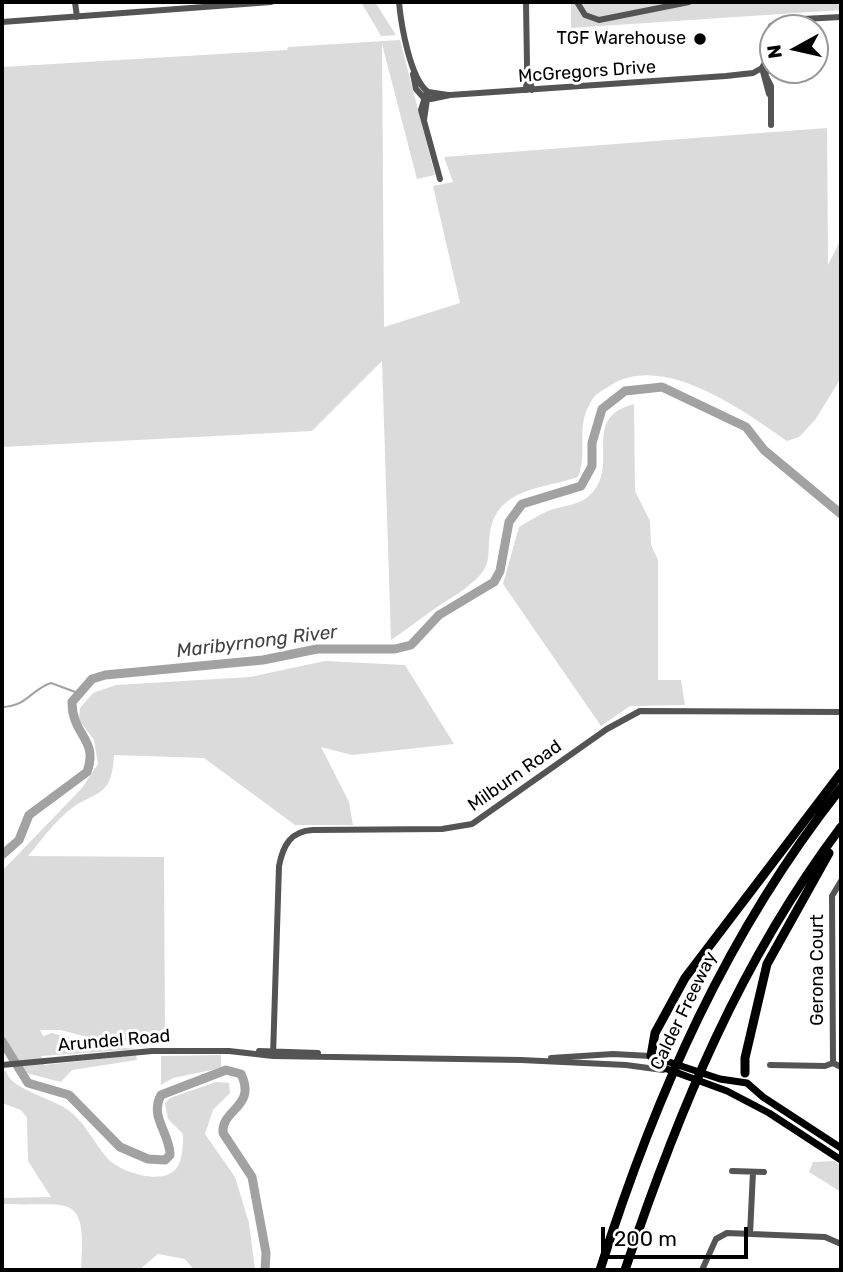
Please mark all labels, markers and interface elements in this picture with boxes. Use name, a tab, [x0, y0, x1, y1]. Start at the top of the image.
north arrow	[759, 14, 829, 84]
place label: TGF Warehouse	[557, 28, 686, 50]
marker: TGF Warehouse	[692, 31, 708, 47]
text: N	[762, 43, 787, 60]
street label: McGregors Drive	[517, 56, 657, 88]
water label: Maribyrnong River	[175, 621, 339, 663]
street label: Milburn Road	[464, 736, 566, 816]
street label: Gerona Court	[807, 914, 829, 1026]
street label: Calder Freeway	[646, 948, 722, 1074]
street label: Arundel Road	[57, 1025, 171, 1057]
scale bar	[605, 1212, 752, 1256]
text: 200 m	[614, 1226, 677, 1251]

